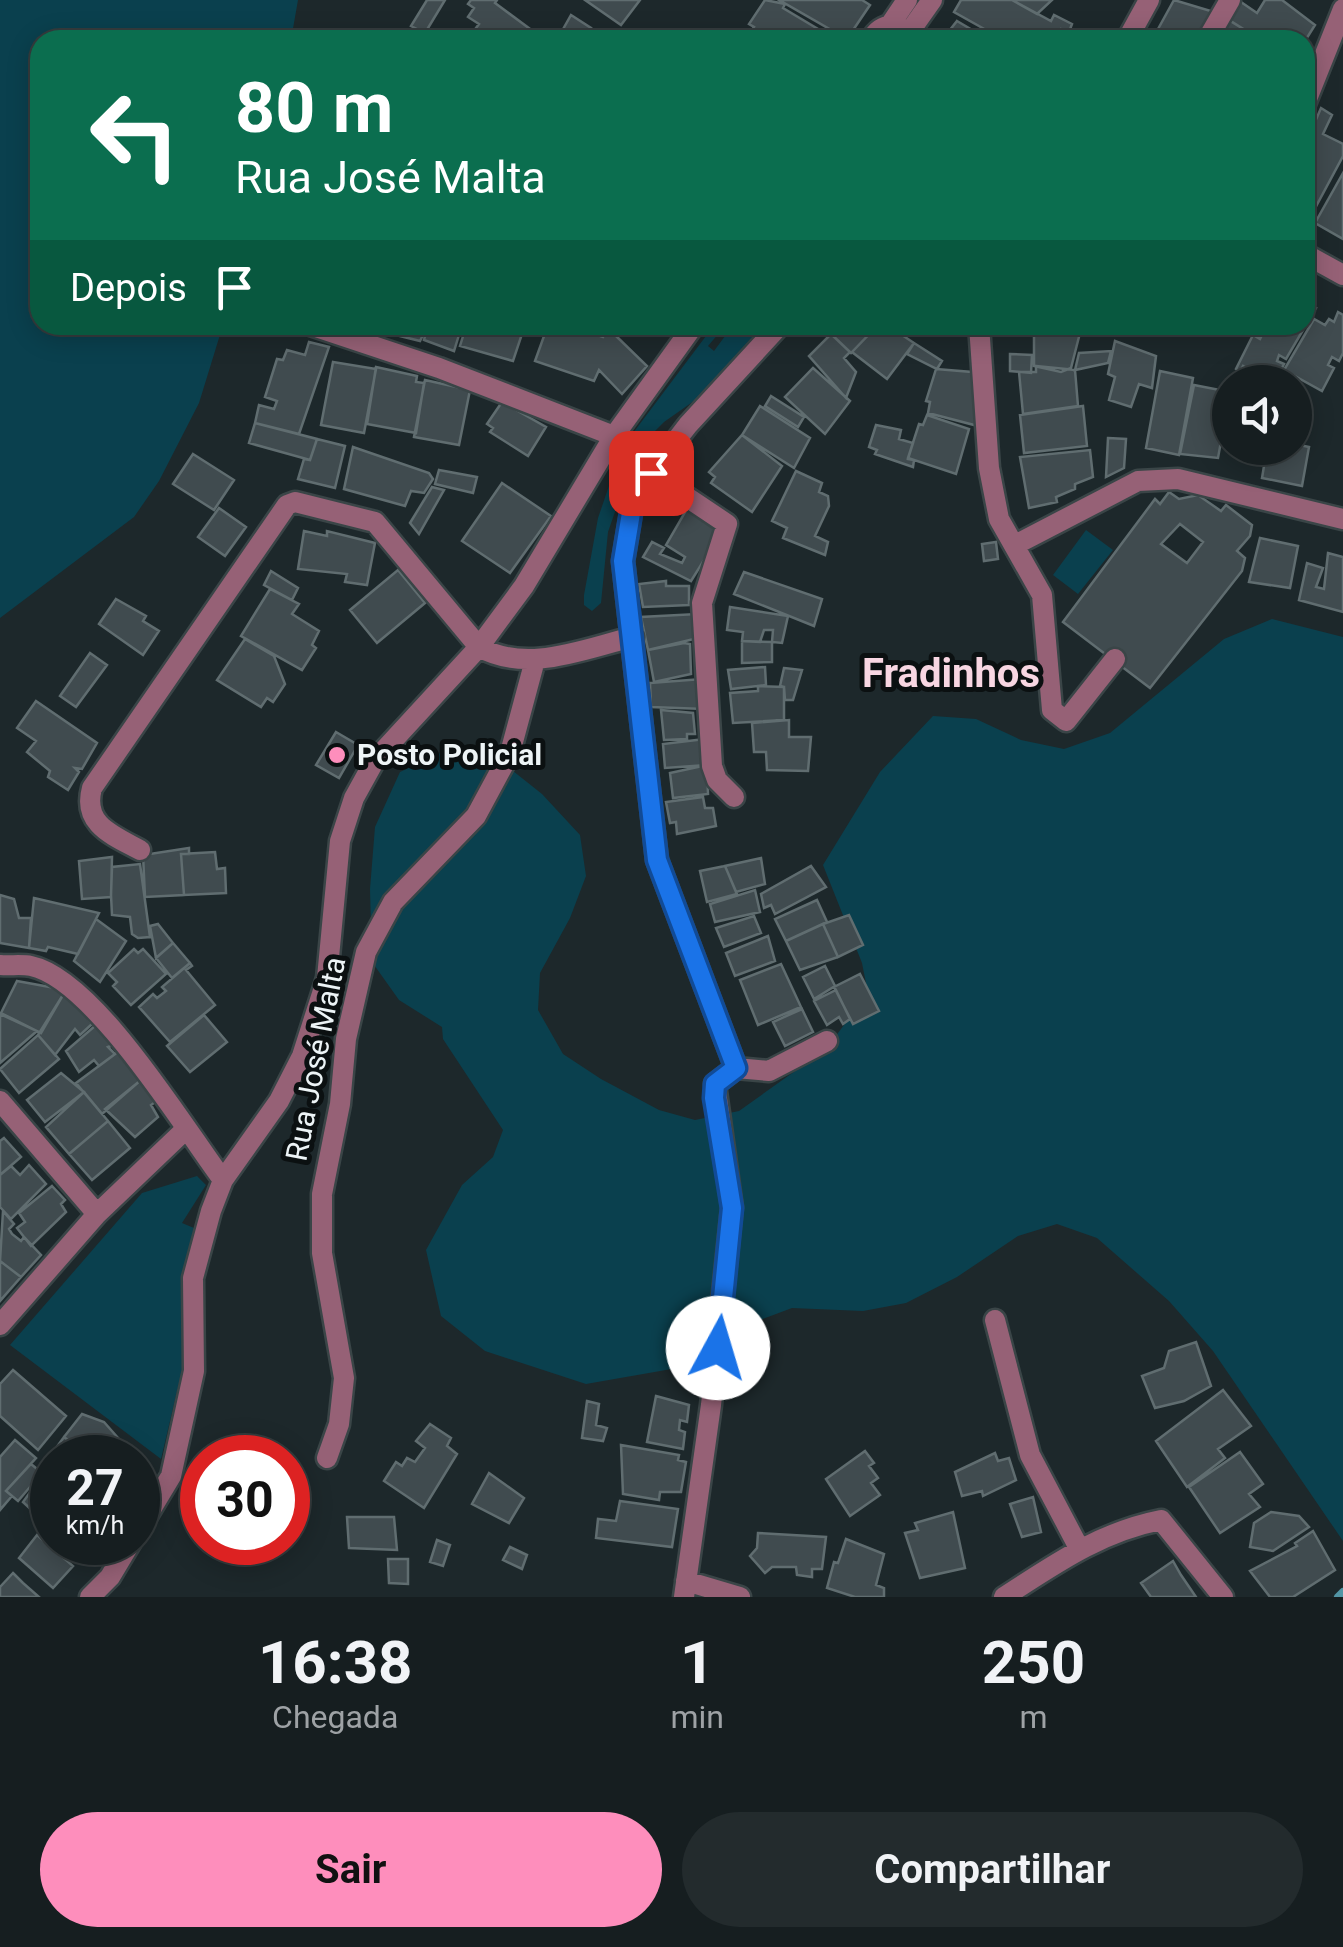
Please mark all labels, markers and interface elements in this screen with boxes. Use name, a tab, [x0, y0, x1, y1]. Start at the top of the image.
text: 80 m	[235, 67, 393, 149]
icon: left	[70, 70, 200, 200]
text: Rua José Malta	[235, 151, 546, 204]
icon: arrive	[207, 260, 262, 315]
text: Depois	[70, 266, 187, 310]
map controls	[1212, 365, 1312, 465]
button: sound	[1212, 365, 1312, 465]
pin	[609, 431, 694, 516]
icon: arrive	[624, 446, 679, 501]
district label: Fradinhos	[862, 650, 1040, 697]
place label: Posto Policial	[357, 737, 542, 772]
marker: Posto Policial	[326, 744, 348, 766]
street label: Rua José Malta	[279, 954, 352, 1164]
position arrow	[666, 1296, 770, 1400]
speed limit sign: 30	[180, 1435, 310, 1565]
text: 27	[66, 1459, 124, 1517]
text: km/h	[66, 1511, 124, 1540]
text: 16:38	[258, 1627, 413, 1698]
text: 1	[680, 1627, 714, 1698]
text: 250	[982, 1627, 1085, 1698]
text: Chegada	[272, 1698, 398, 1736]
text: min	[670, 1698, 724, 1736]
text: m	[1019, 1698, 1047, 1736]
button: Sair	[40, 1812, 662, 1927]
button: Compartilhar	[682, 1812, 1303, 1927]

